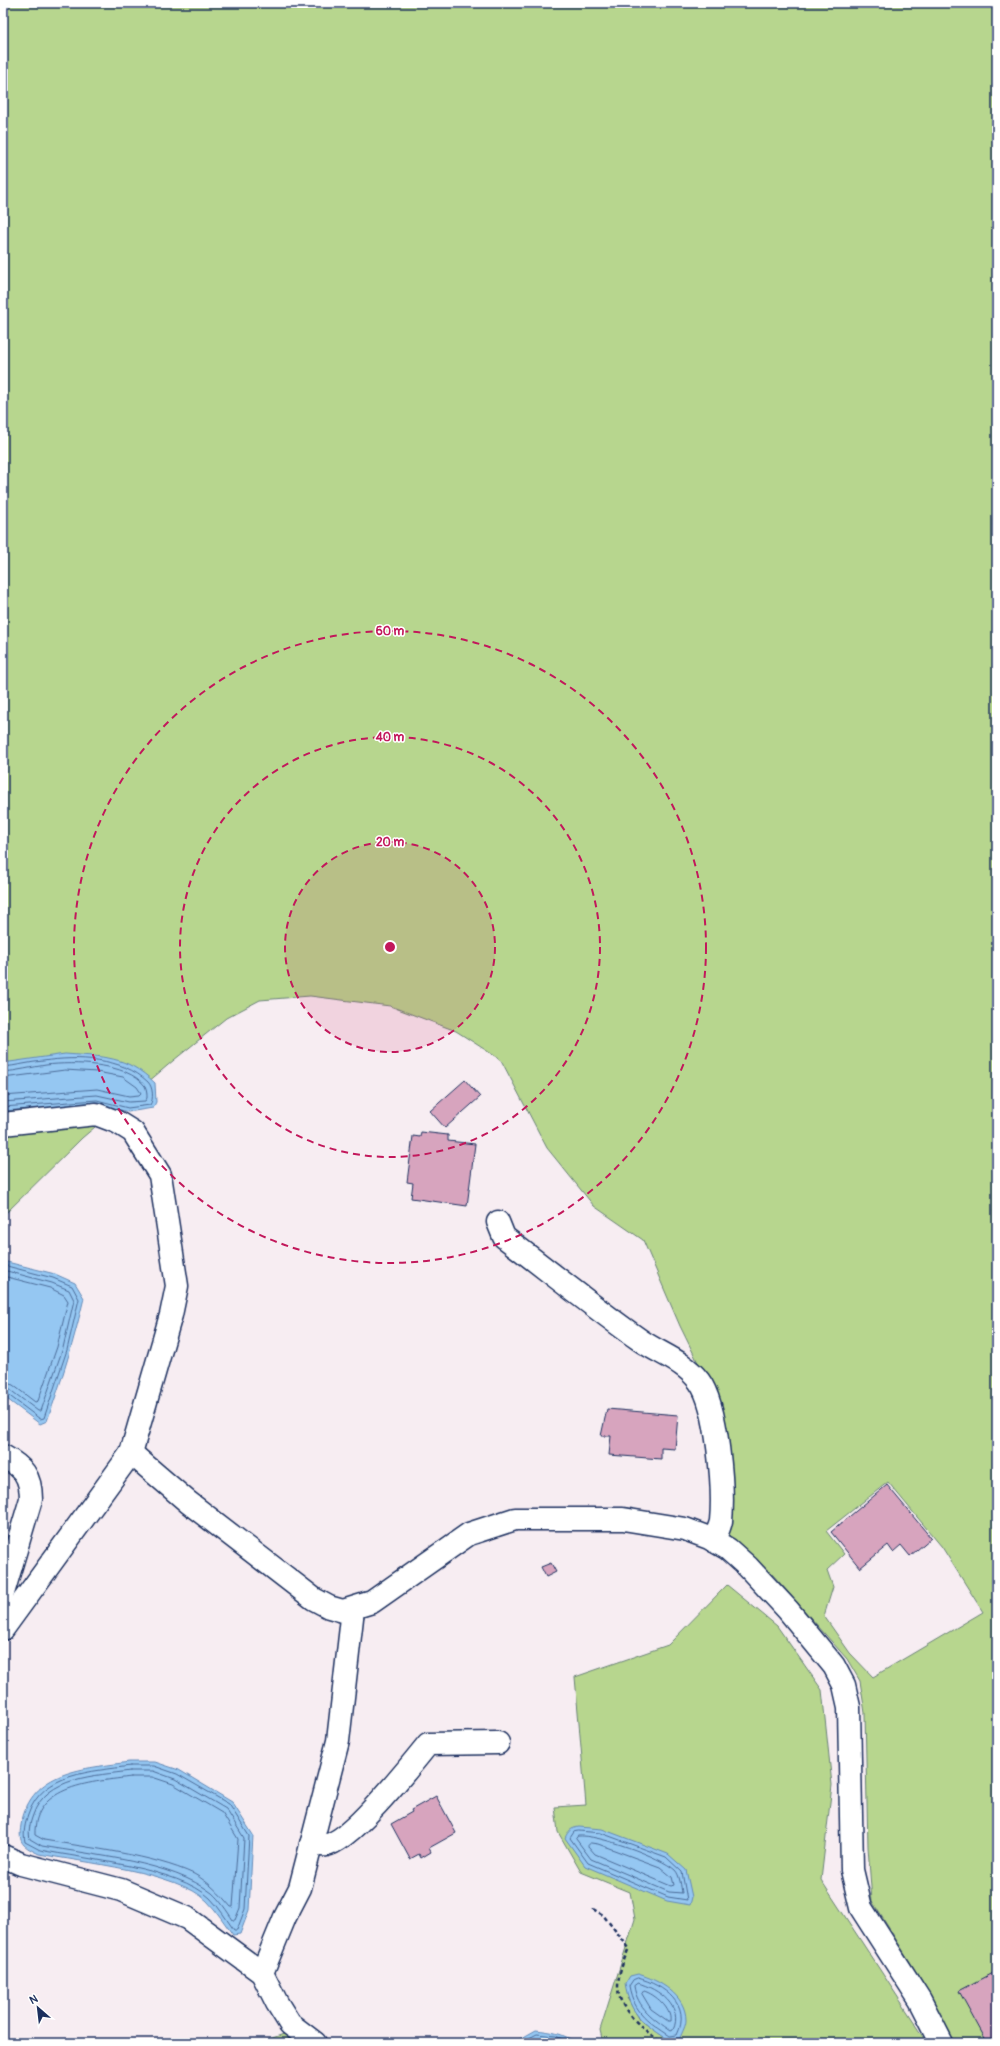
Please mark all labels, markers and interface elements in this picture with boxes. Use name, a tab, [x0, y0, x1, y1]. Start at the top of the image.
text: 60 m	[376, 624, 405, 639]
text: 40 m	[375, 730, 405, 745]
text: 20 m	[376, 835, 404, 850]
centre of rings	[383, 940, 397, 954]
north arrow	[18, 1988, 58, 2028]
text: N	[27, 1992, 40, 2007]

